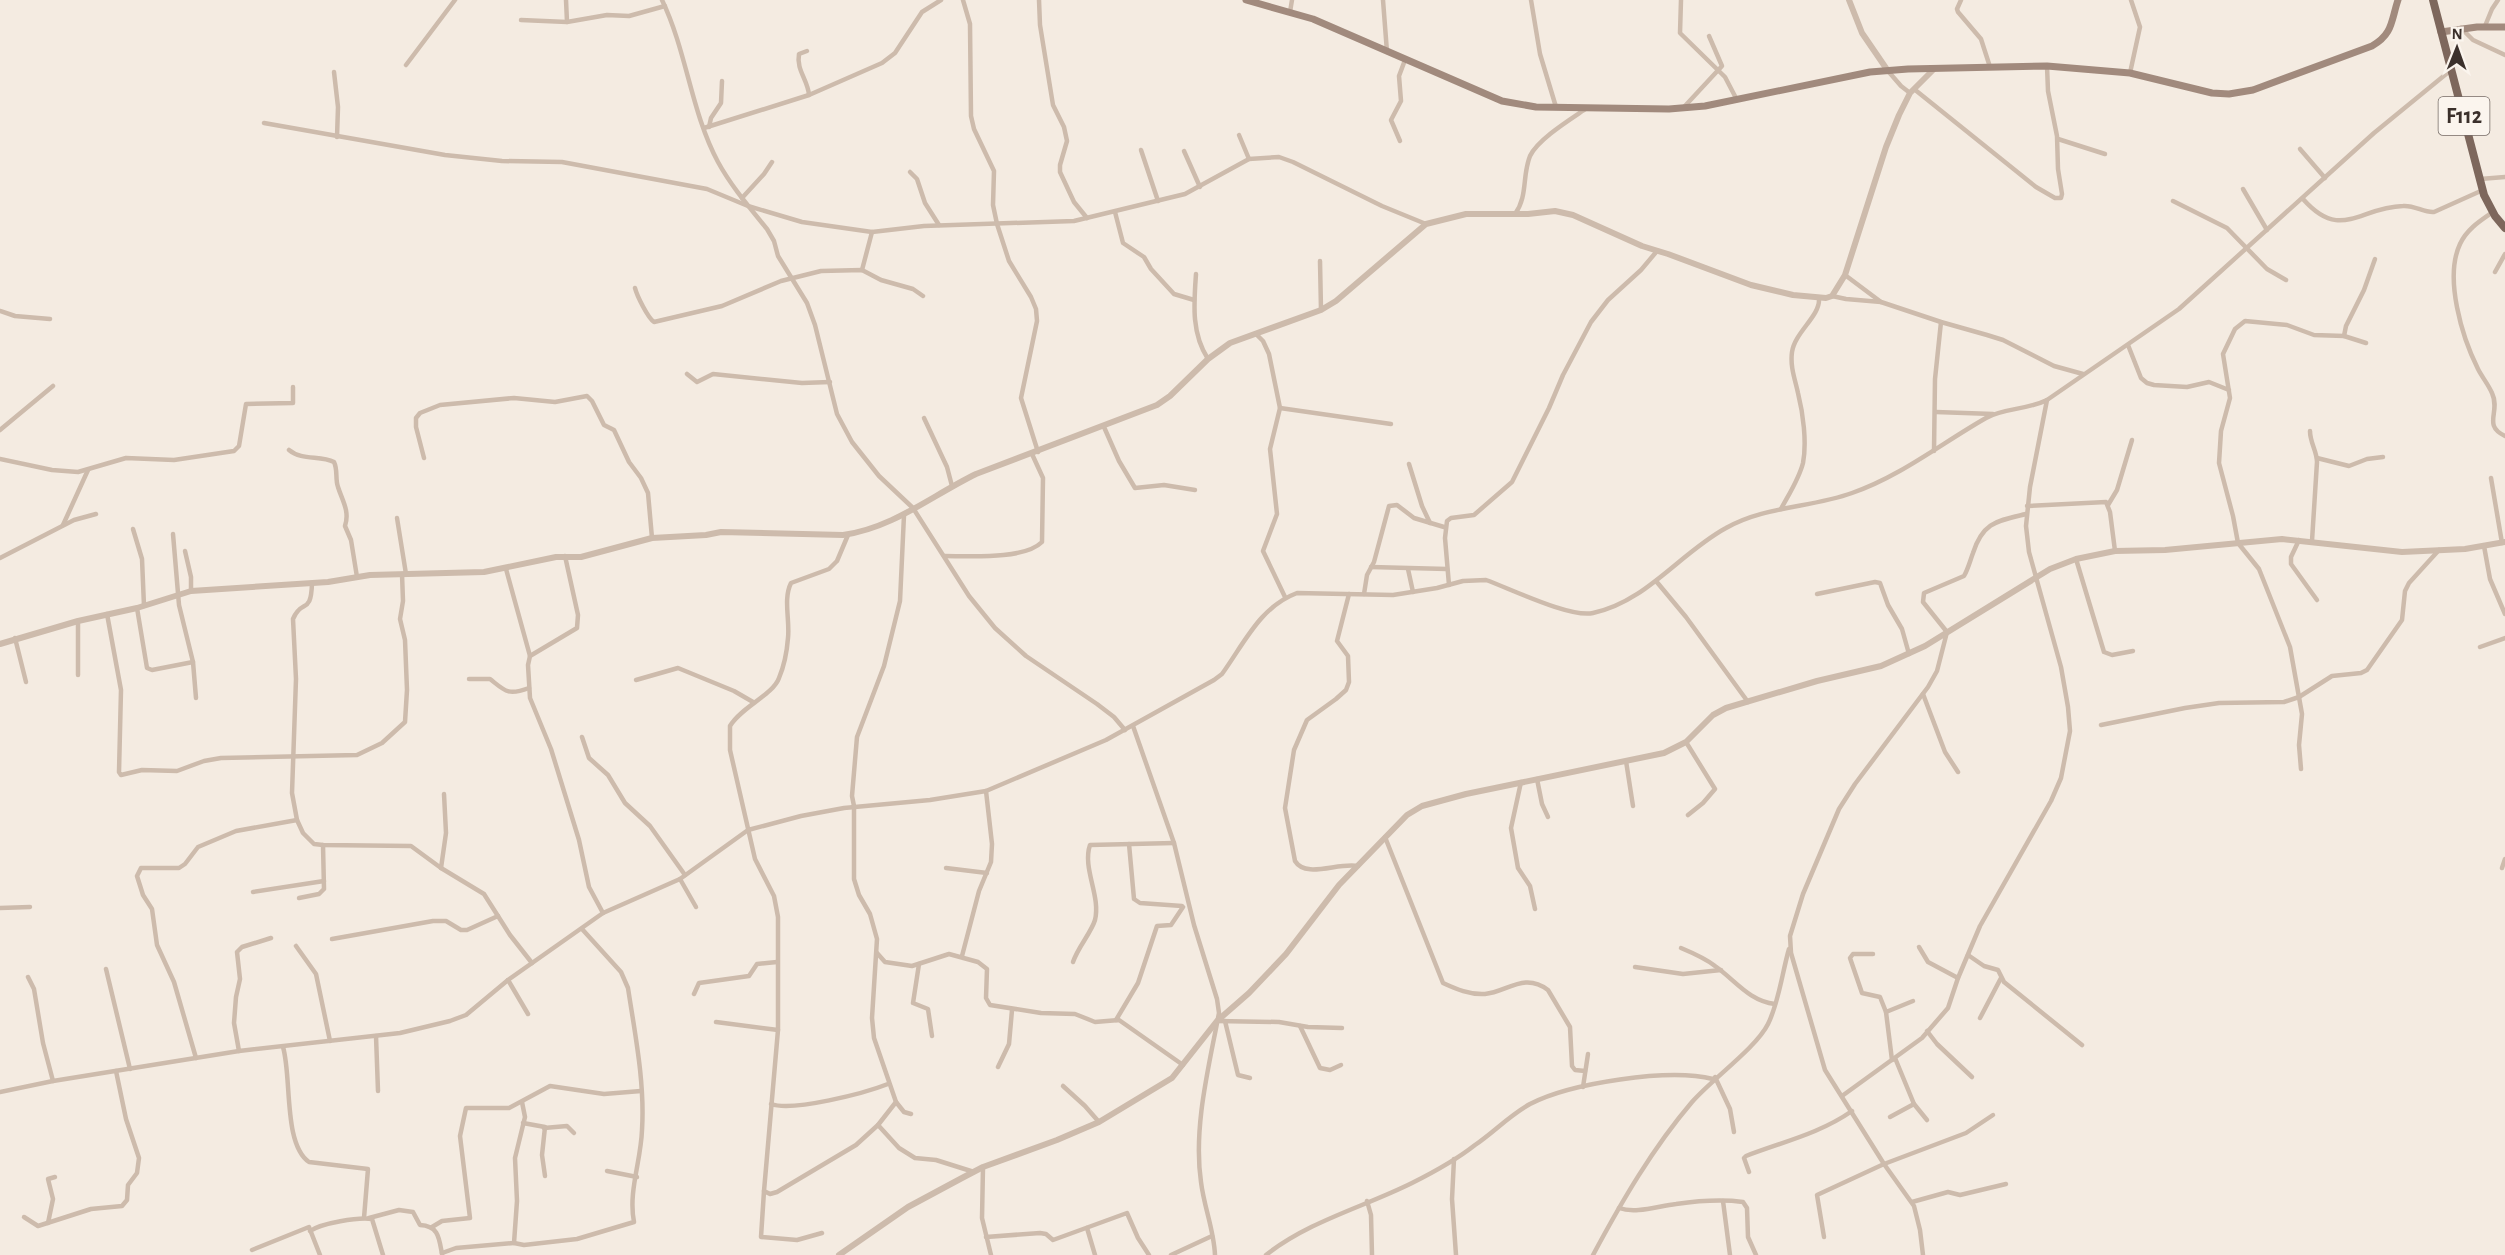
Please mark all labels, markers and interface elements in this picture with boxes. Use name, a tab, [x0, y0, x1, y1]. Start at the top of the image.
north arrow	[2427, 18, 2487, 78]
text: N	[2452, 26, 2463, 42]
road number: F112	[2438, 97, 2490, 135]

